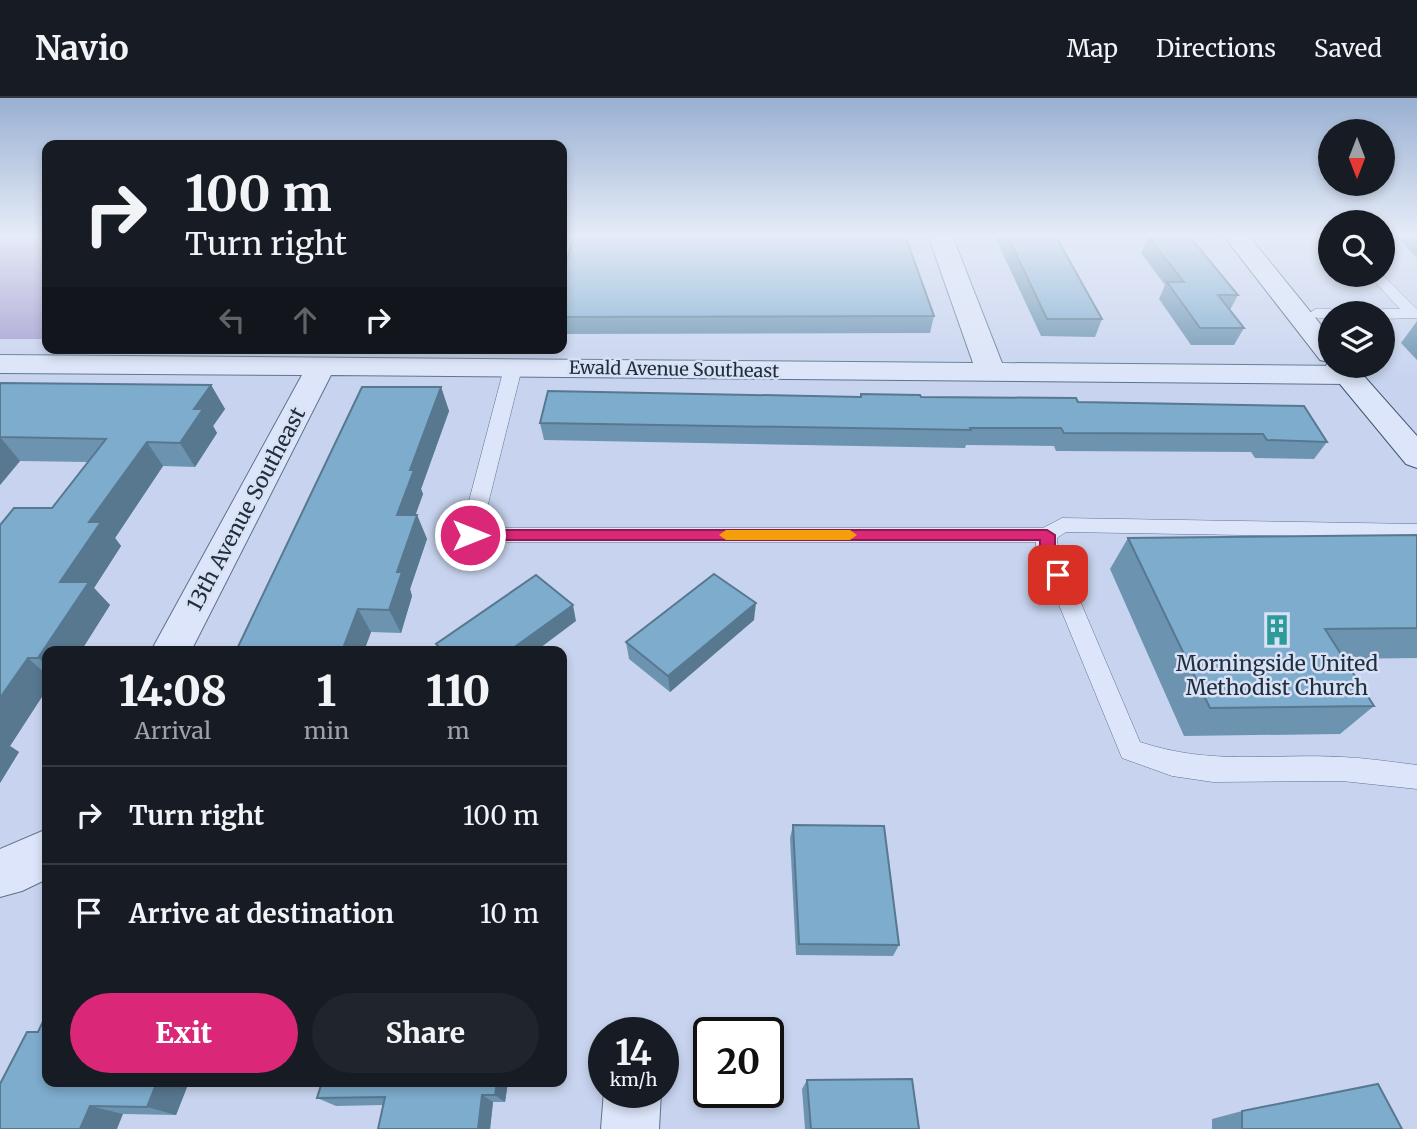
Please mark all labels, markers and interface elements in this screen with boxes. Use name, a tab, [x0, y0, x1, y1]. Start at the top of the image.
text: Navio	[35, 28, 129, 69]
text: Map	[1067, 33, 1118, 64]
text: Directions	[1156, 33, 1276, 64]
text: Saved	[1314, 33, 1382, 64]
north arrow	[1318, 119, 1395, 196]
map controls	[1318, 119, 1395, 378]
text: 100 m	[185, 163, 332, 224]
icon: right	[70, 168, 161, 259]
button: search	[1318, 210, 1395, 287]
text: Turn right	[185, 224, 347, 264]
icon: left	[213, 301, 251, 339]
icon: ahead	[286, 301, 324, 339]
icon: right	[359, 301, 397, 339]
button: layers	[1318, 301, 1395, 378]
street label: Ewald Avenue Southeast	[569, 356, 779, 382]
street label: 13th Avenue Southeast	[181, 403, 311, 615]
position arrow	[433, 498, 507, 572]
pin	[1028, 545, 1088, 605]
icon: arrive	[1039, 556, 1077, 594]
building icon: Morningside United Methodist Church	[1260, 613, 1294, 647]
place label: Morningside United Methodist Church	[1176, 650, 1378, 701]
text: 14:08	[119, 665, 227, 717]
text: 1	[317, 665, 336, 717]
text: 110	[426, 665, 490, 717]
text: Arrival	[134, 716, 211, 745]
text: min	[304, 716, 349, 745]
text: m	[447, 716, 470, 745]
icon: right	[70, 796, 108, 834]
text: Turn right	[129, 799, 264, 832]
text: 100 m	[463, 799, 539, 832]
icon: arrive	[70, 894, 108, 932]
text: Arrive at destination	[129, 897, 394, 930]
text: 10 m	[480, 897, 539, 930]
button: Exit	[70, 993, 298, 1073]
button: Share	[312, 993, 539, 1073]
speed limit sign: 20	[693, 1017, 784, 1108]
text: 14	[615, 1031, 652, 1075]
text: km/h	[610, 1068, 657, 1091]

